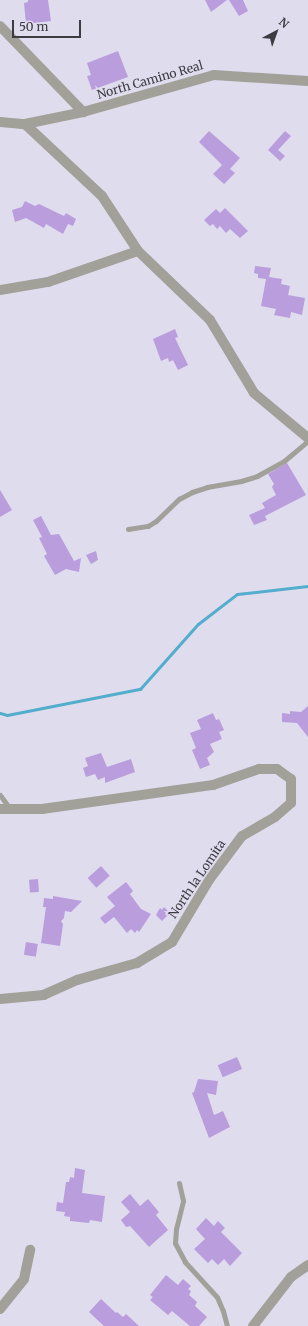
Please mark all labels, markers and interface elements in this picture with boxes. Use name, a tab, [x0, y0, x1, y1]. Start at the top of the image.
scale bar	[14, 12, 83, 38]
north arrow	[256, 12, 296, 52]
text: N	[276, 15, 292, 31]
text: 50 m	[19, 19, 48, 34]
street label: North Camino Real	[95, 58, 205, 102]
street label: North la Lomita	[166, 837, 228, 921]

